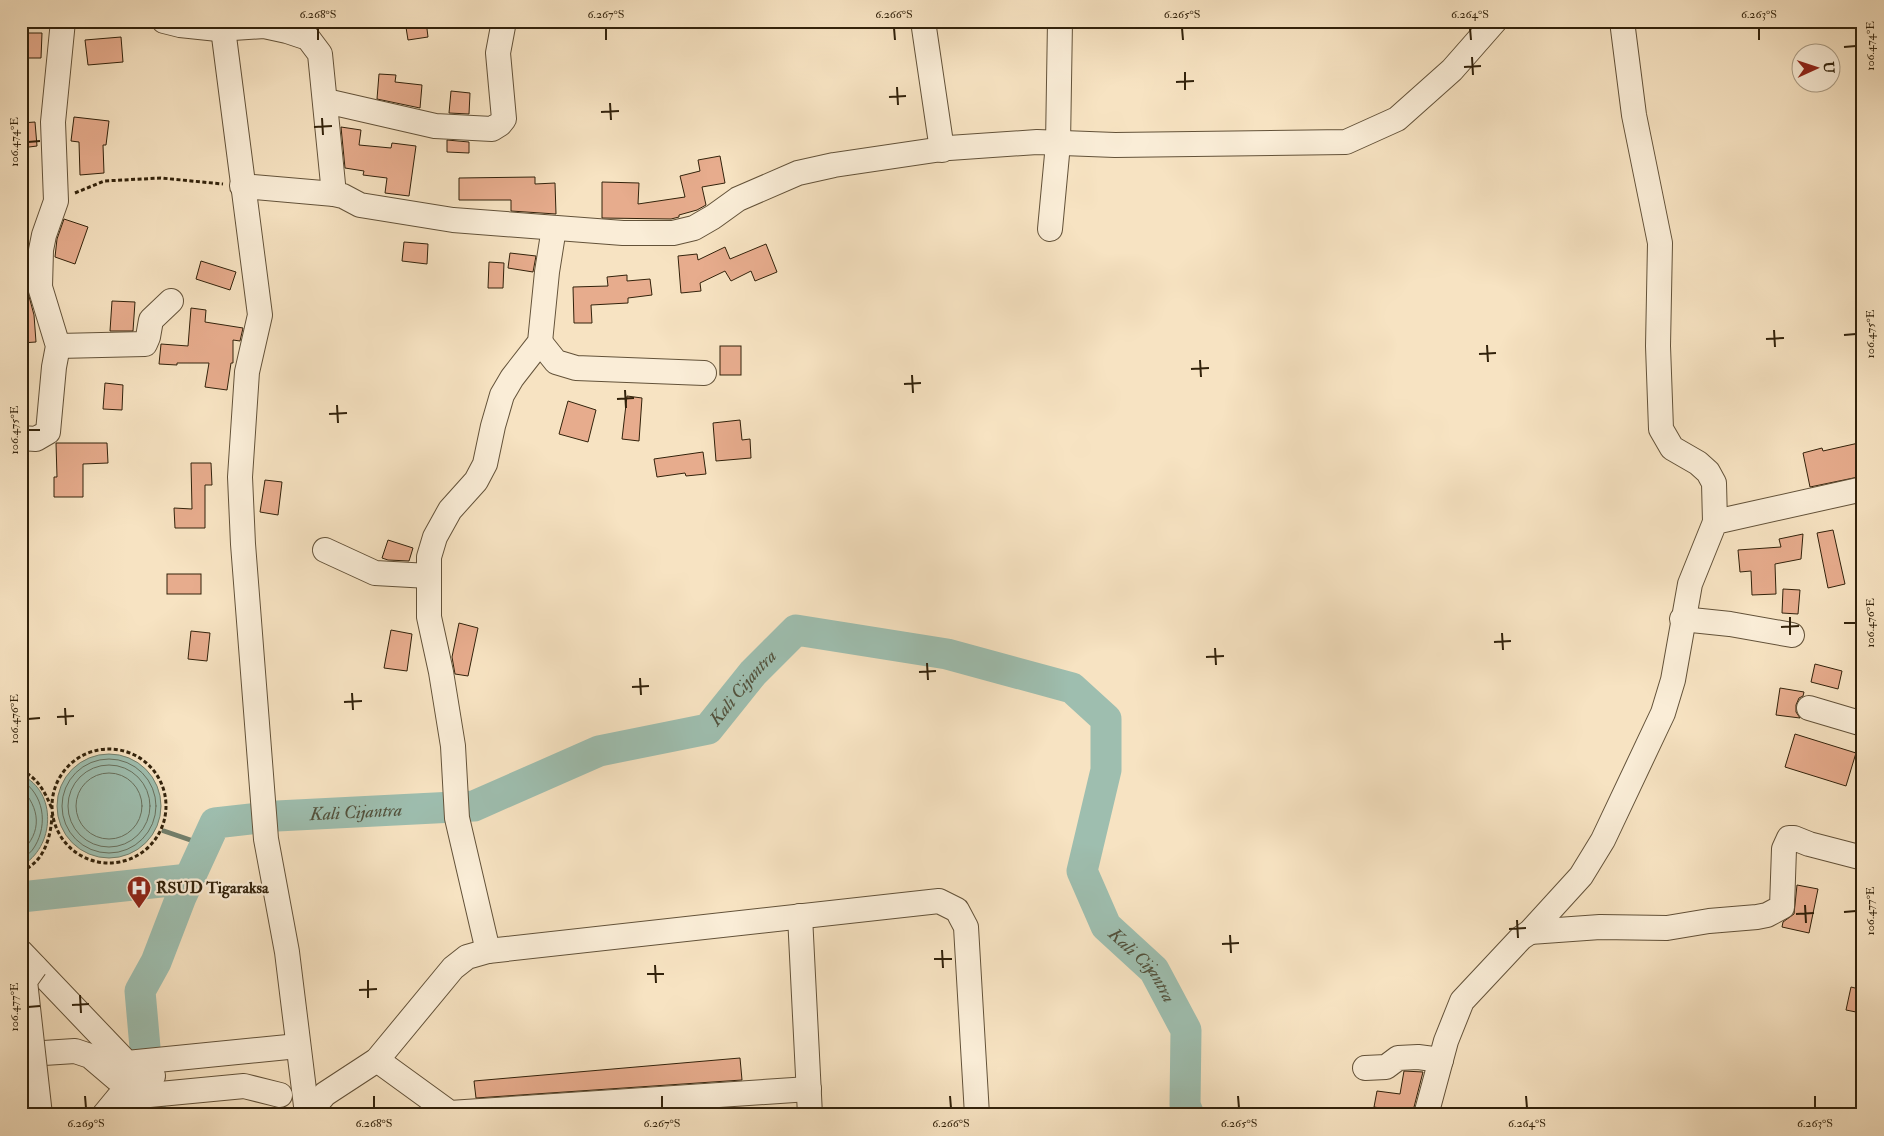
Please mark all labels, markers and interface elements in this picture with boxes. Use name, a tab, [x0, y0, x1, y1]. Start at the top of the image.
text: 6.268°S	[299, 7, 337, 22]
text: 6.267°S	[588, 7, 624, 22]
text: 6.266°S	[875, 7, 913, 22]
text: 6.265°S	[1164, 7, 1200, 22]
text: 6.264°S	[1451, 7, 1489, 22]
text: 6.263°S	[1741, 7, 1777, 22]
text: 106.474°E	[1863, 21, 1878, 71]
north arrow	[1792, 42, 1842, 92]
text: U	[1820, 61, 1837, 74]
text: 106.474°E	[7, 117, 22, 167]
text: 106.475°E	[1863, 309, 1878, 358]
text: 106.475°E	[7, 405, 22, 454]
text: 106.476°E	[1863, 598, 1878, 648]
water label: Kali Cijantra	[703, 645, 781, 731]
text: 106.476°E	[7, 694, 22, 744]
water label: Kali Cijantra	[308, 798, 403, 826]
hospital icon: RSUD Tigaraksa	[126, 875, 152, 909]
place label: RSUD Tigaraksa	[156, 878, 269, 899]
text: 106.477°E	[1863, 886, 1878, 936]
water label: Kali Cijantra	[1103, 922, 1181, 1006]
text: 106.477°E	[7, 982, 22, 1032]
text: 6.269°S	[67, 1116, 105, 1131]
text: 6.268°S	[355, 1116, 393, 1131]
text: 6.267°S	[644, 1116, 680, 1131]
text: 6.266°S	[932, 1116, 970, 1131]
text: 6.265°S	[1221, 1116, 1257, 1131]
text: 6.264°S	[1508, 1116, 1546, 1131]
text: 6.263°S	[1797, 1116, 1833, 1131]

